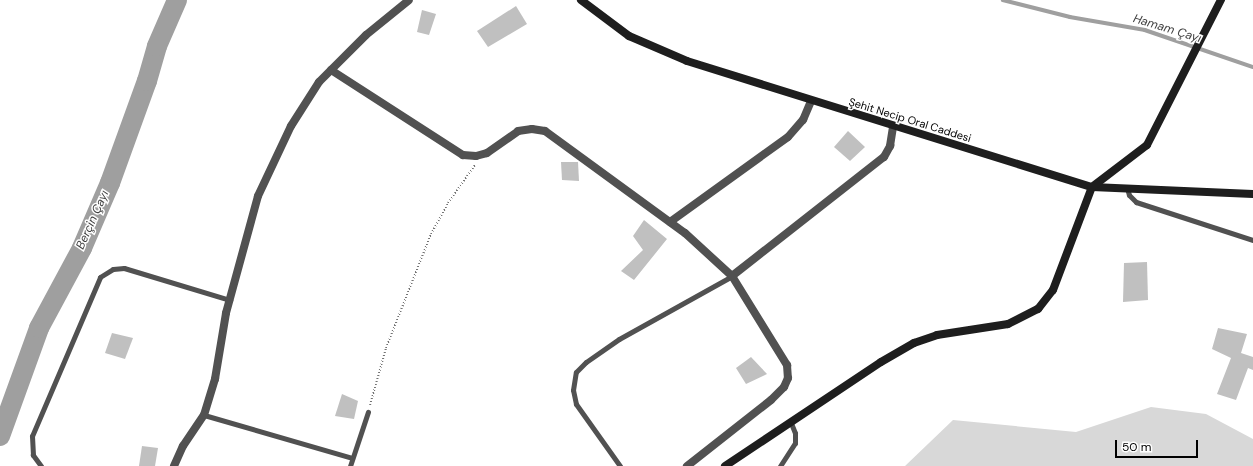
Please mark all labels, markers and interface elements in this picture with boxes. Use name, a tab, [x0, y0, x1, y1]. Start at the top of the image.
water label: Hamam Çayı	[1131, 12, 1203, 46]
street label: Şehit Necip Oral Caddesi	[847, 95, 973, 145]
water label: Berçin Çayı	[74, 188, 112, 252]
scale bar	[1117, 432, 1200, 458]
text: 50 m	[1122, 439, 1151, 455]

